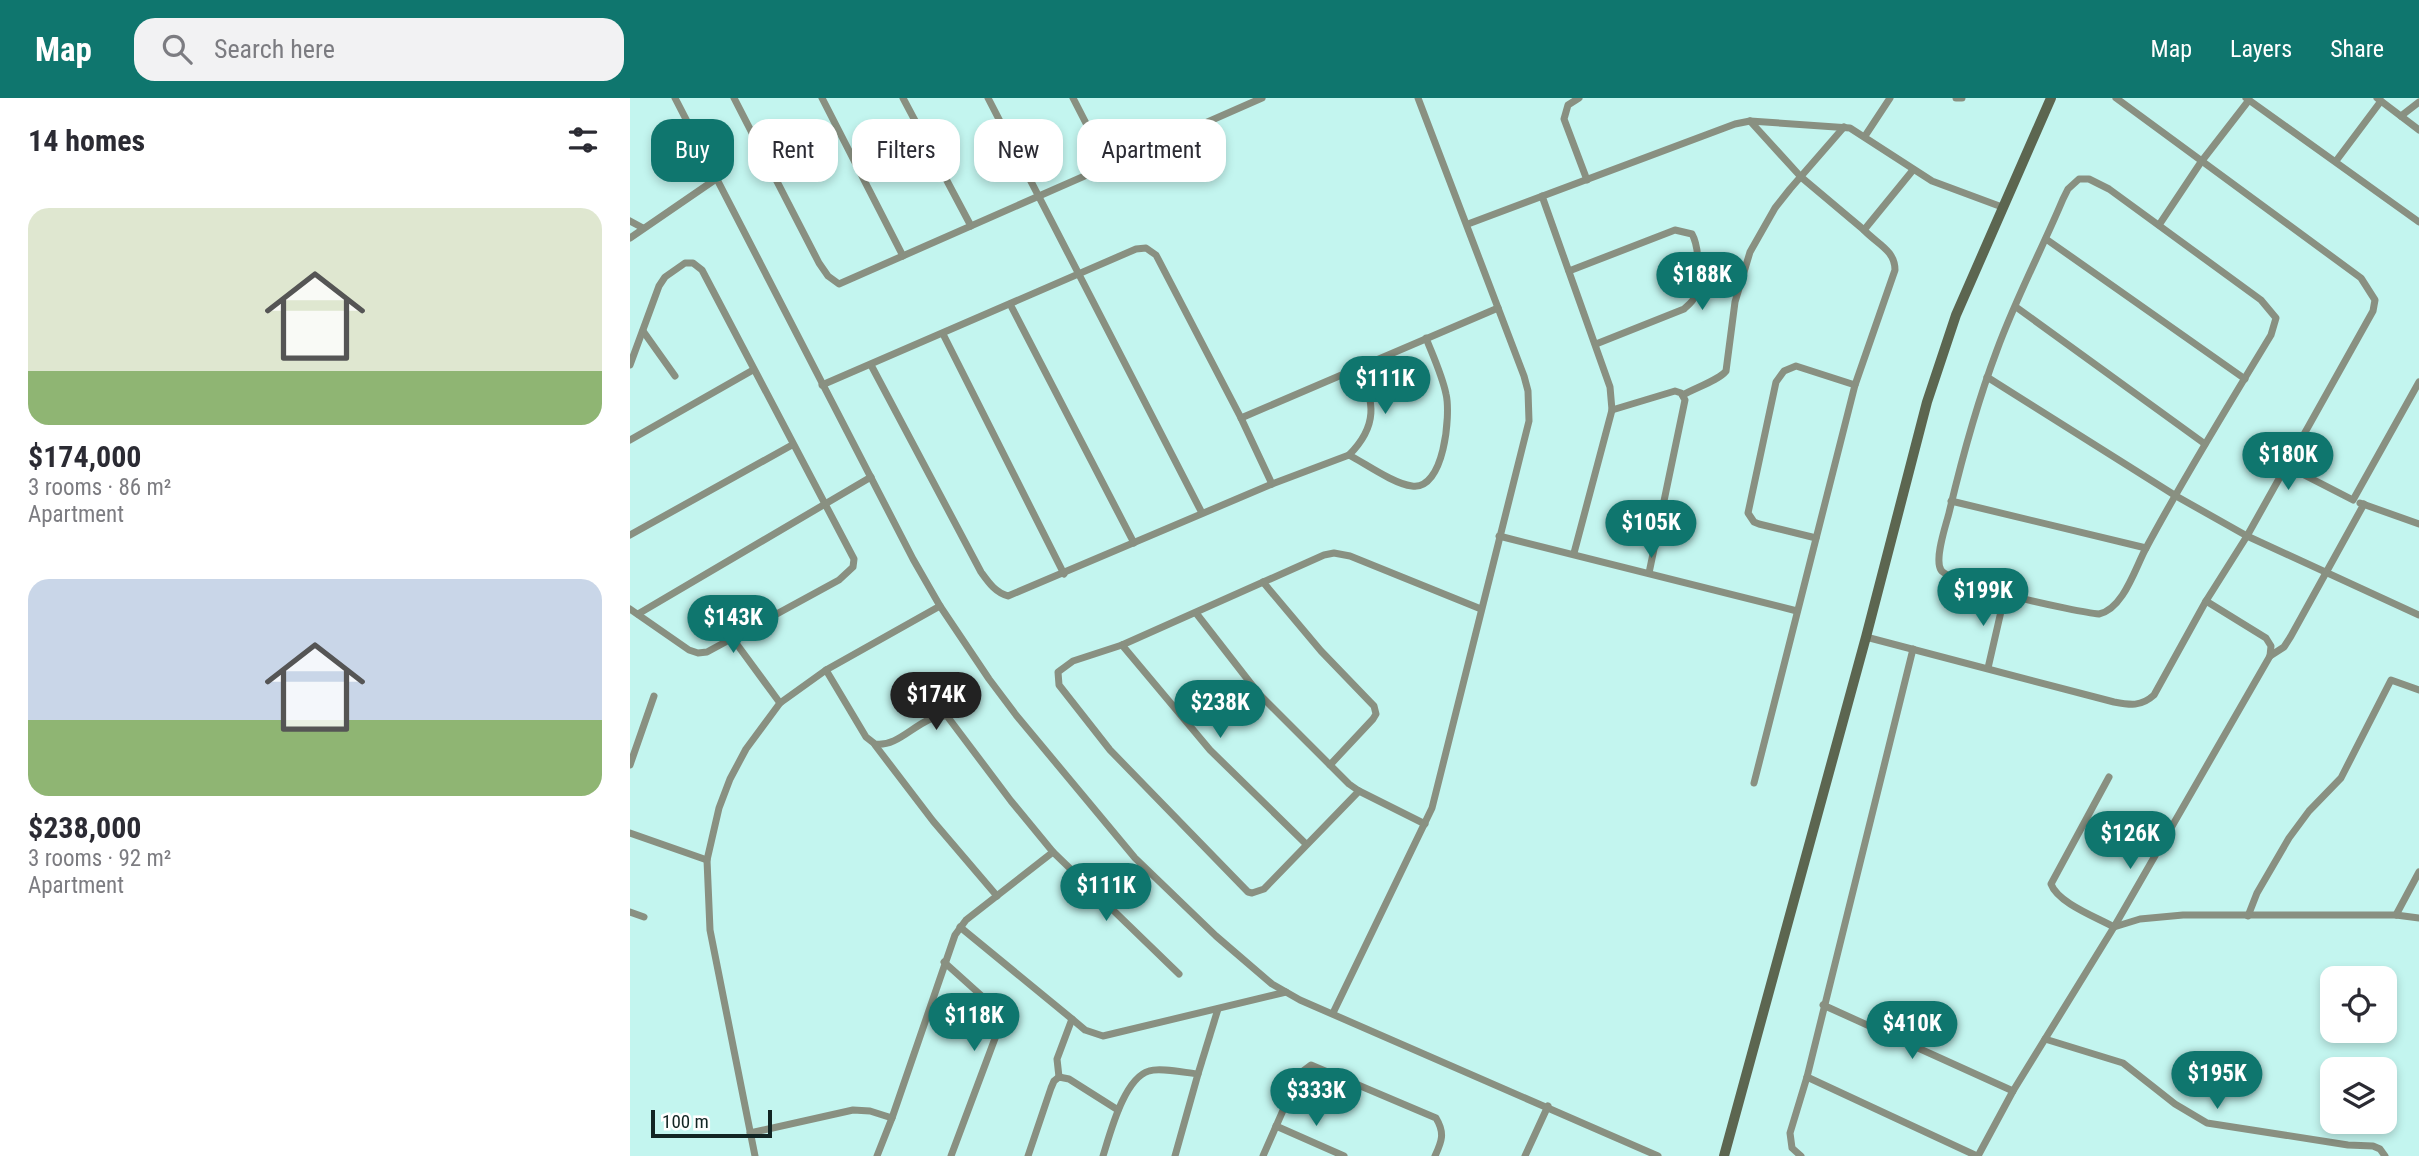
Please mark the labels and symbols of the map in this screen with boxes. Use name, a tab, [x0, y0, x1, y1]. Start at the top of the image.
pin: $188K	[1653, 252, 1751, 312]
pin: $111K	[1336, 356, 1434, 416]
pin: $180K	[2239, 432, 2337, 492]
pin: $105K	[1602, 500, 1700, 560]
pin: $199K	[1934, 568, 2032, 628]
pin: $143K	[684, 596, 782, 655]
pin: $174K	[887, 672, 985, 732]
pin: $238K	[1171, 680, 1269, 740]
pin: $126K	[2081, 812, 2179, 871]
pin: $111K	[1057, 864, 1155, 923]
pin: $118K	[925, 993, 1023, 1053]
pin: $410K	[1863, 1002, 1961, 1061]
pin: $195K	[2168, 1052, 2266, 1111]
pin: $333K	[1267, 1068, 1365, 1128]
scale bar	[651, 1107, 772, 1139]

